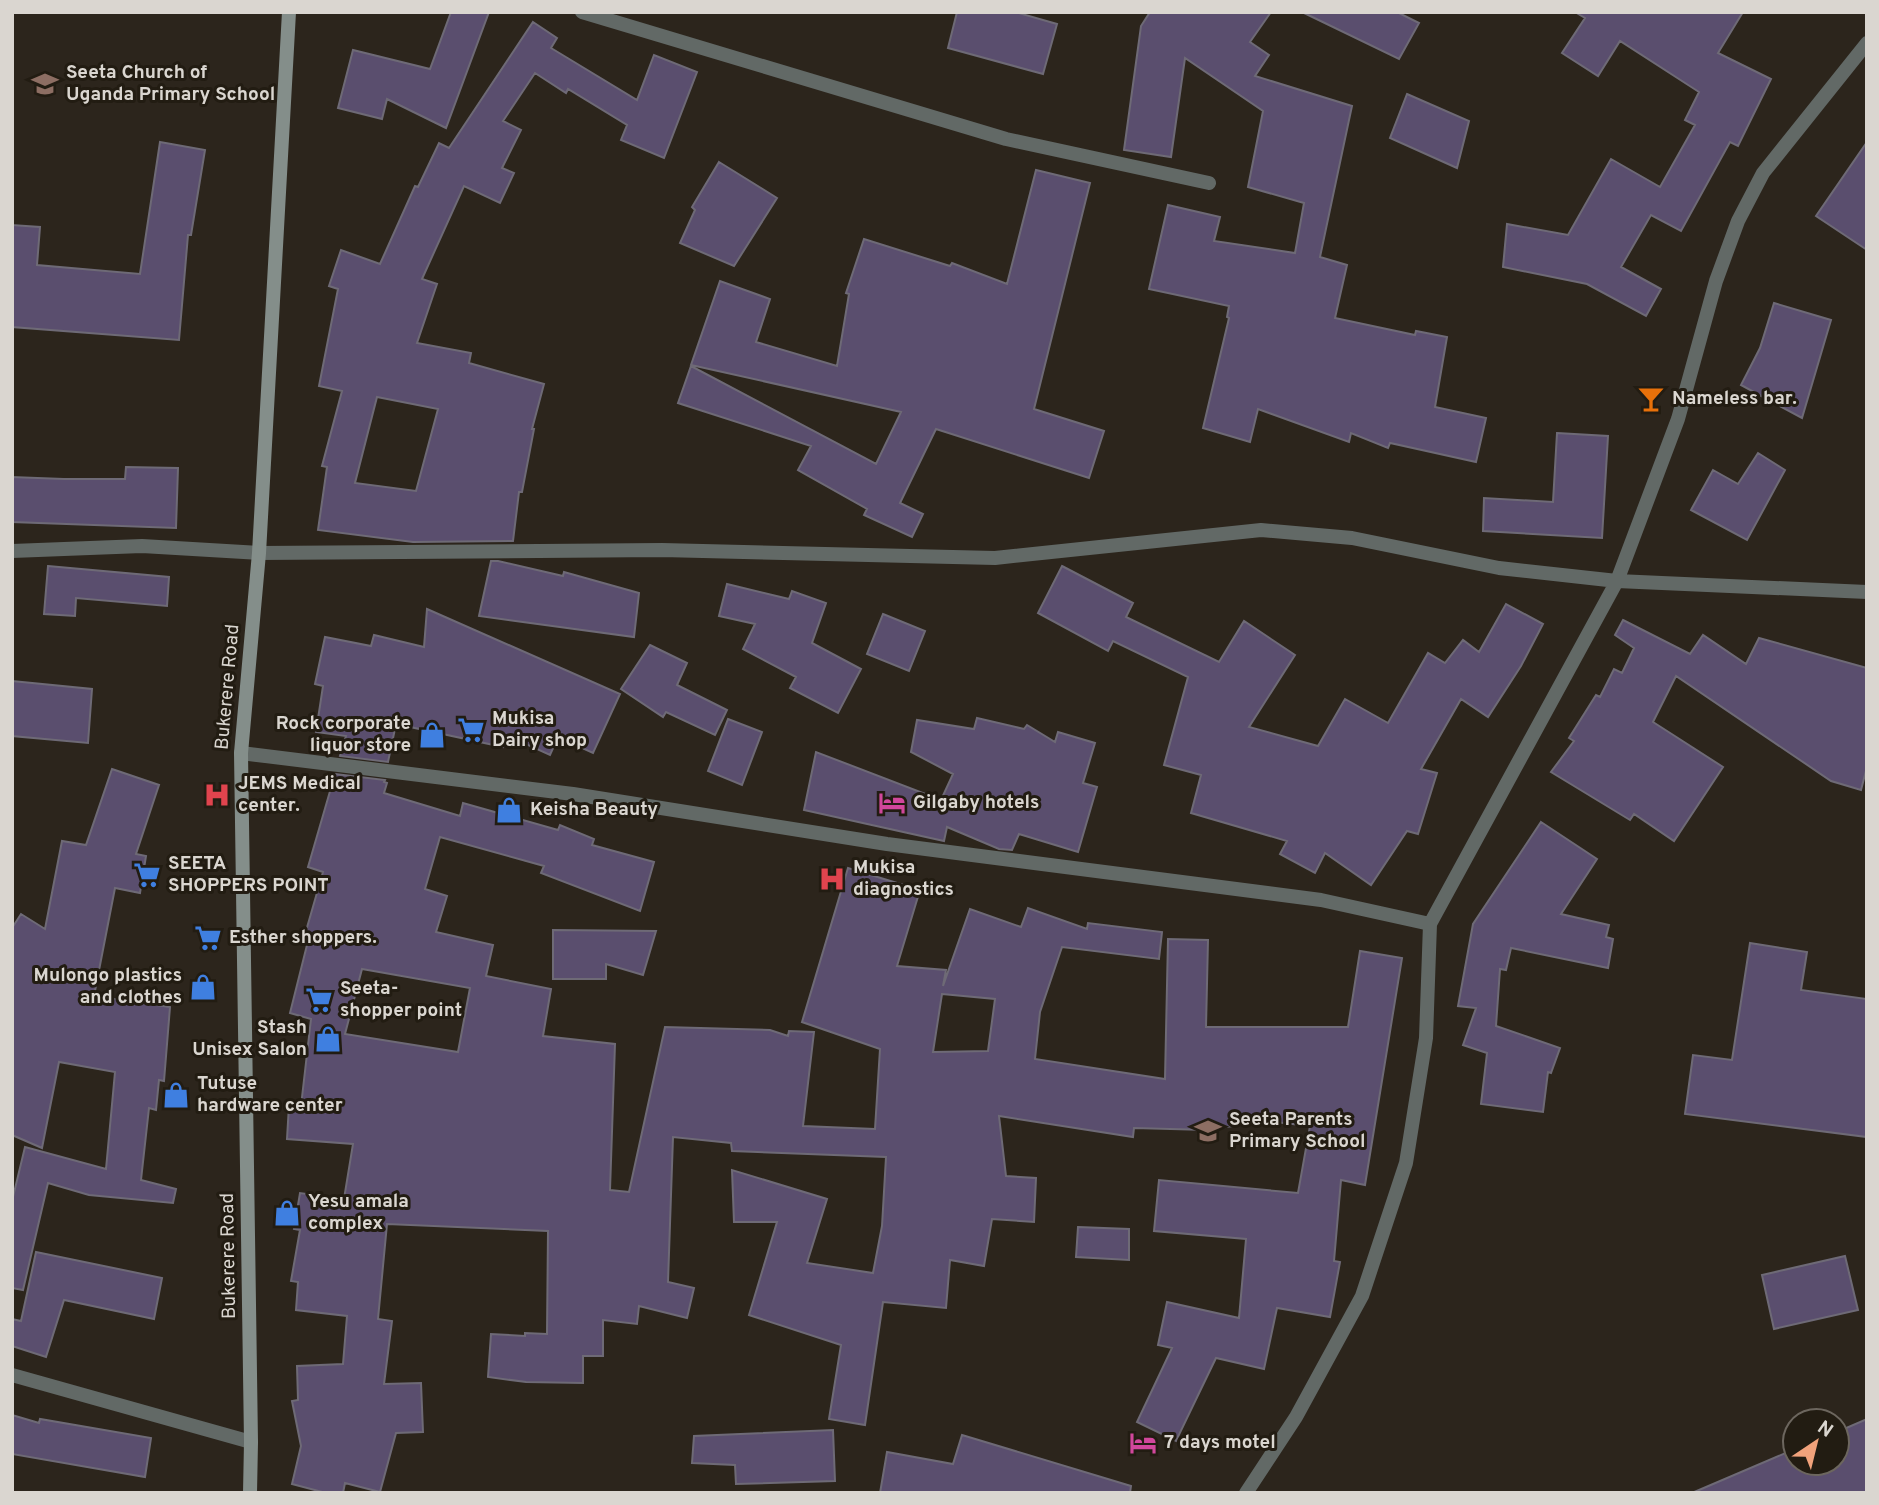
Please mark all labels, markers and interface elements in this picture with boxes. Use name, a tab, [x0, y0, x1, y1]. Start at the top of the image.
place label: Seeta Church of Uganda Primary School	[66, 61, 275, 107]
school or university icon: Seeta Church of Uganda Primary School	[30, 69, 60, 99]
bar icon: Nameless bar.	[1636, 384, 1666, 414]
place label: Nameless bar.	[1672, 387, 1797, 411]
street label: Bukerere Road	[211, 623, 245, 751]
place label: Mukisa Dairy shop	[492, 707, 587, 753]
place label: Rock corporate liquor store	[276, 712, 411, 758]
supermarket icon: Mukisa Dairy shop	[456, 715, 486, 745]
shop icon: Rock corporate liquor store	[417, 720, 447, 750]
place label: JEMS Medical center.	[238, 772, 361, 818]
hospital icon: JEMS Medical center.	[202, 780, 232, 810]
hotel icon: Gilgaby hotels	[877, 788, 907, 818]
place label: Gilgaby hotels	[913, 791, 1039, 815]
shop icon: Keisha Beauty	[494, 795, 524, 825]
place label: Keisha Beauty	[530, 798, 658, 822]
place label: SEETA SHOPPERS POINT	[168, 852, 329, 898]
place label: Mukisa diagnostics	[853, 856, 954, 902]
supermarket icon: SEETA SHOPPERS POINT	[132, 860, 162, 890]
hospital icon: Mukisa diagnostics	[817, 864, 847, 894]
supermarket icon: Esther shoppers.	[193, 923, 223, 953]
place label: Esther shoppers.	[229, 926, 377, 950]
place label: Mulongo plastics and clothes	[34, 964, 182, 1010]
shop icon: Mulongo plastics and clothes	[188, 972, 218, 1002]
place label: Seeta- shopper point	[340, 977, 462, 1023]
supermarket icon: Seeta- shopper point	[304, 985, 334, 1015]
place label: Stash Unisex Salon	[192, 1016, 307, 1062]
shop icon: Stash Unisex Salon	[313, 1024, 343, 1054]
place label: Tutuse hardware center	[197, 1072, 343, 1118]
shop icon: Tutuse hardware center	[161, 1080, 191, 1110]
place label: Seeta Parents Primary School	[1229, 1108, 1365, 1154]
school or university icon: Seeta Parents Primary School	[1193, 1116, 1223, 1146]
place label: Yesu amala complex	[308, 1190, 409, 1236]
street label: Bukerere Road	[216, 1193, 242, 1319]
shop icon: Yesu amala complex	[272, 1198, 302, 1228]
north arrow	[1781, 1407, 1851, 1477]
text: N	[1812, 1416, 1837, 1443]
hotel icon: 7 days motel	[1128, 1428, 1158, 1458]
place label: 7 days motel	[1164, 1431, 1276, 1455]

